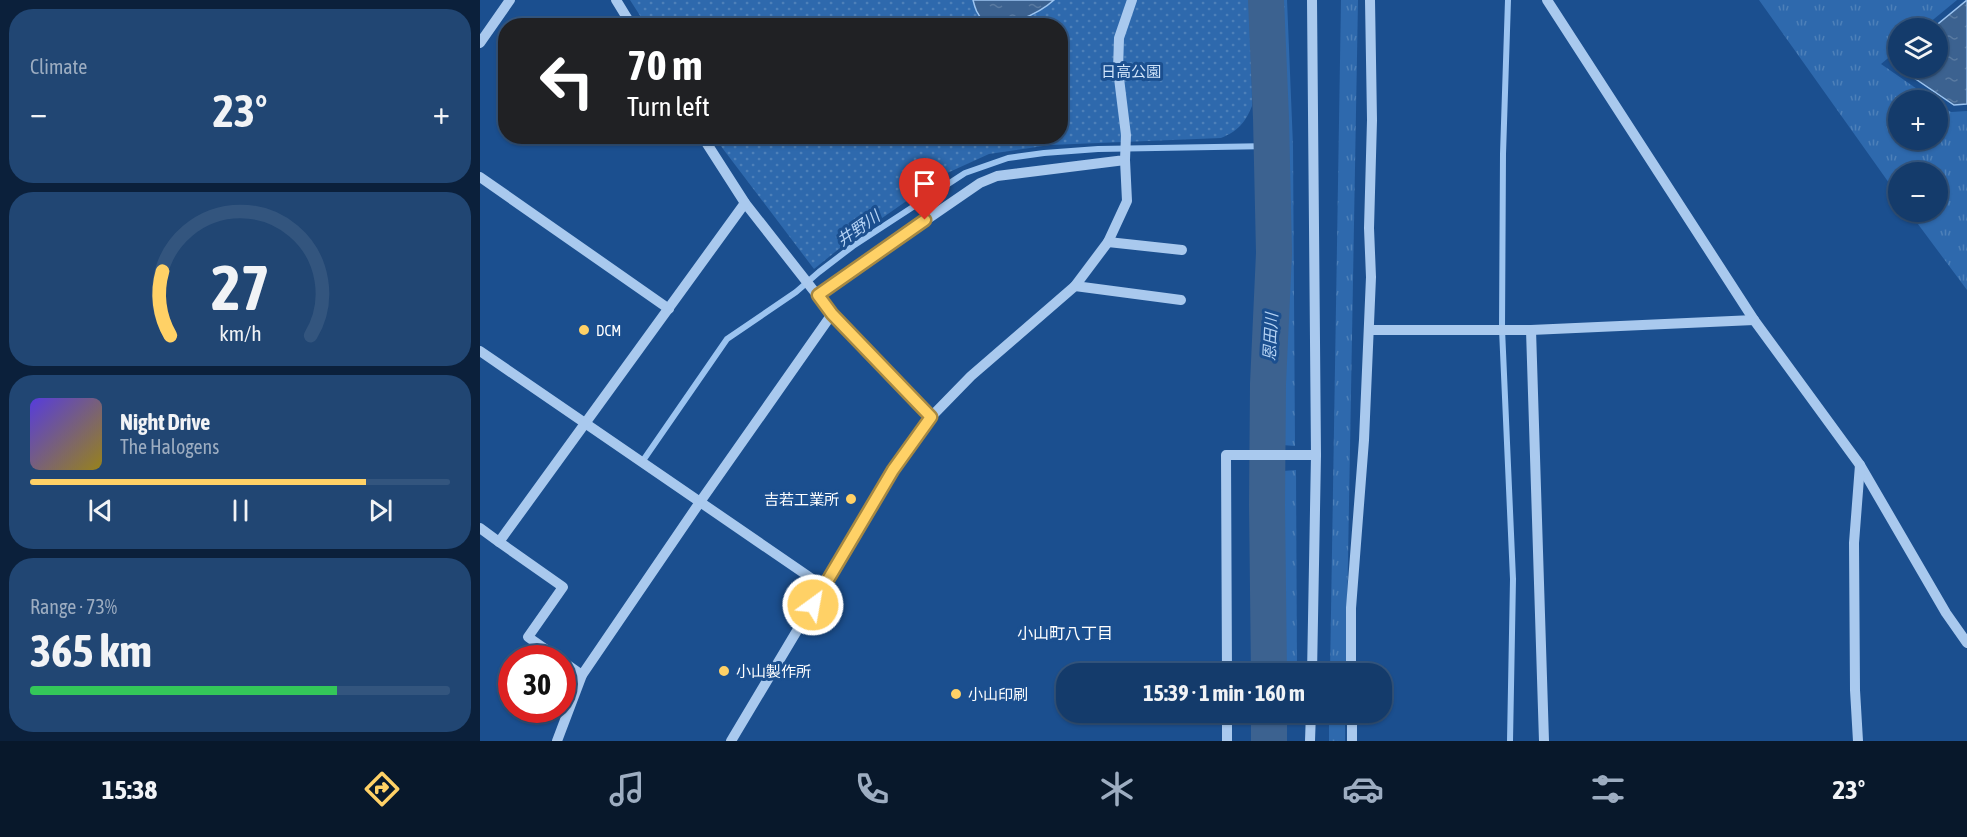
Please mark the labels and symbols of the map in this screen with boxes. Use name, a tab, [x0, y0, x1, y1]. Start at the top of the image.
park label: 日高公園	[1101, 63, 1161, 80]
pin	[899, 158, 950, 220]
water label: 井野川	[833, 206, 884, 249]
water label: 恩田川	[1260, 311, 1280, 361]
place label: DCM	[596, 322, 621, 339]
marker: DCM	[577, 323, 591, 337]
place label: 吉若工業所	[764, 491, 839, 508]
marker: 吉若工業所	[844, 492, 858, 506]
position arrow	[781, 573, 845, 637]
district label: 小山町八丁目	[1017, 624, 1113, 642]
speed limit sign: 30	[498, 645, 576, 723]
place label: 小山製作所	[736, 663, 811, 680]
marker: 小山製作所	[717, 664, 731, 678]
place label: 小山印刷	[968, 686, 1028, 703]
marker: 小山印刷	[949, 687, 963, 701]

